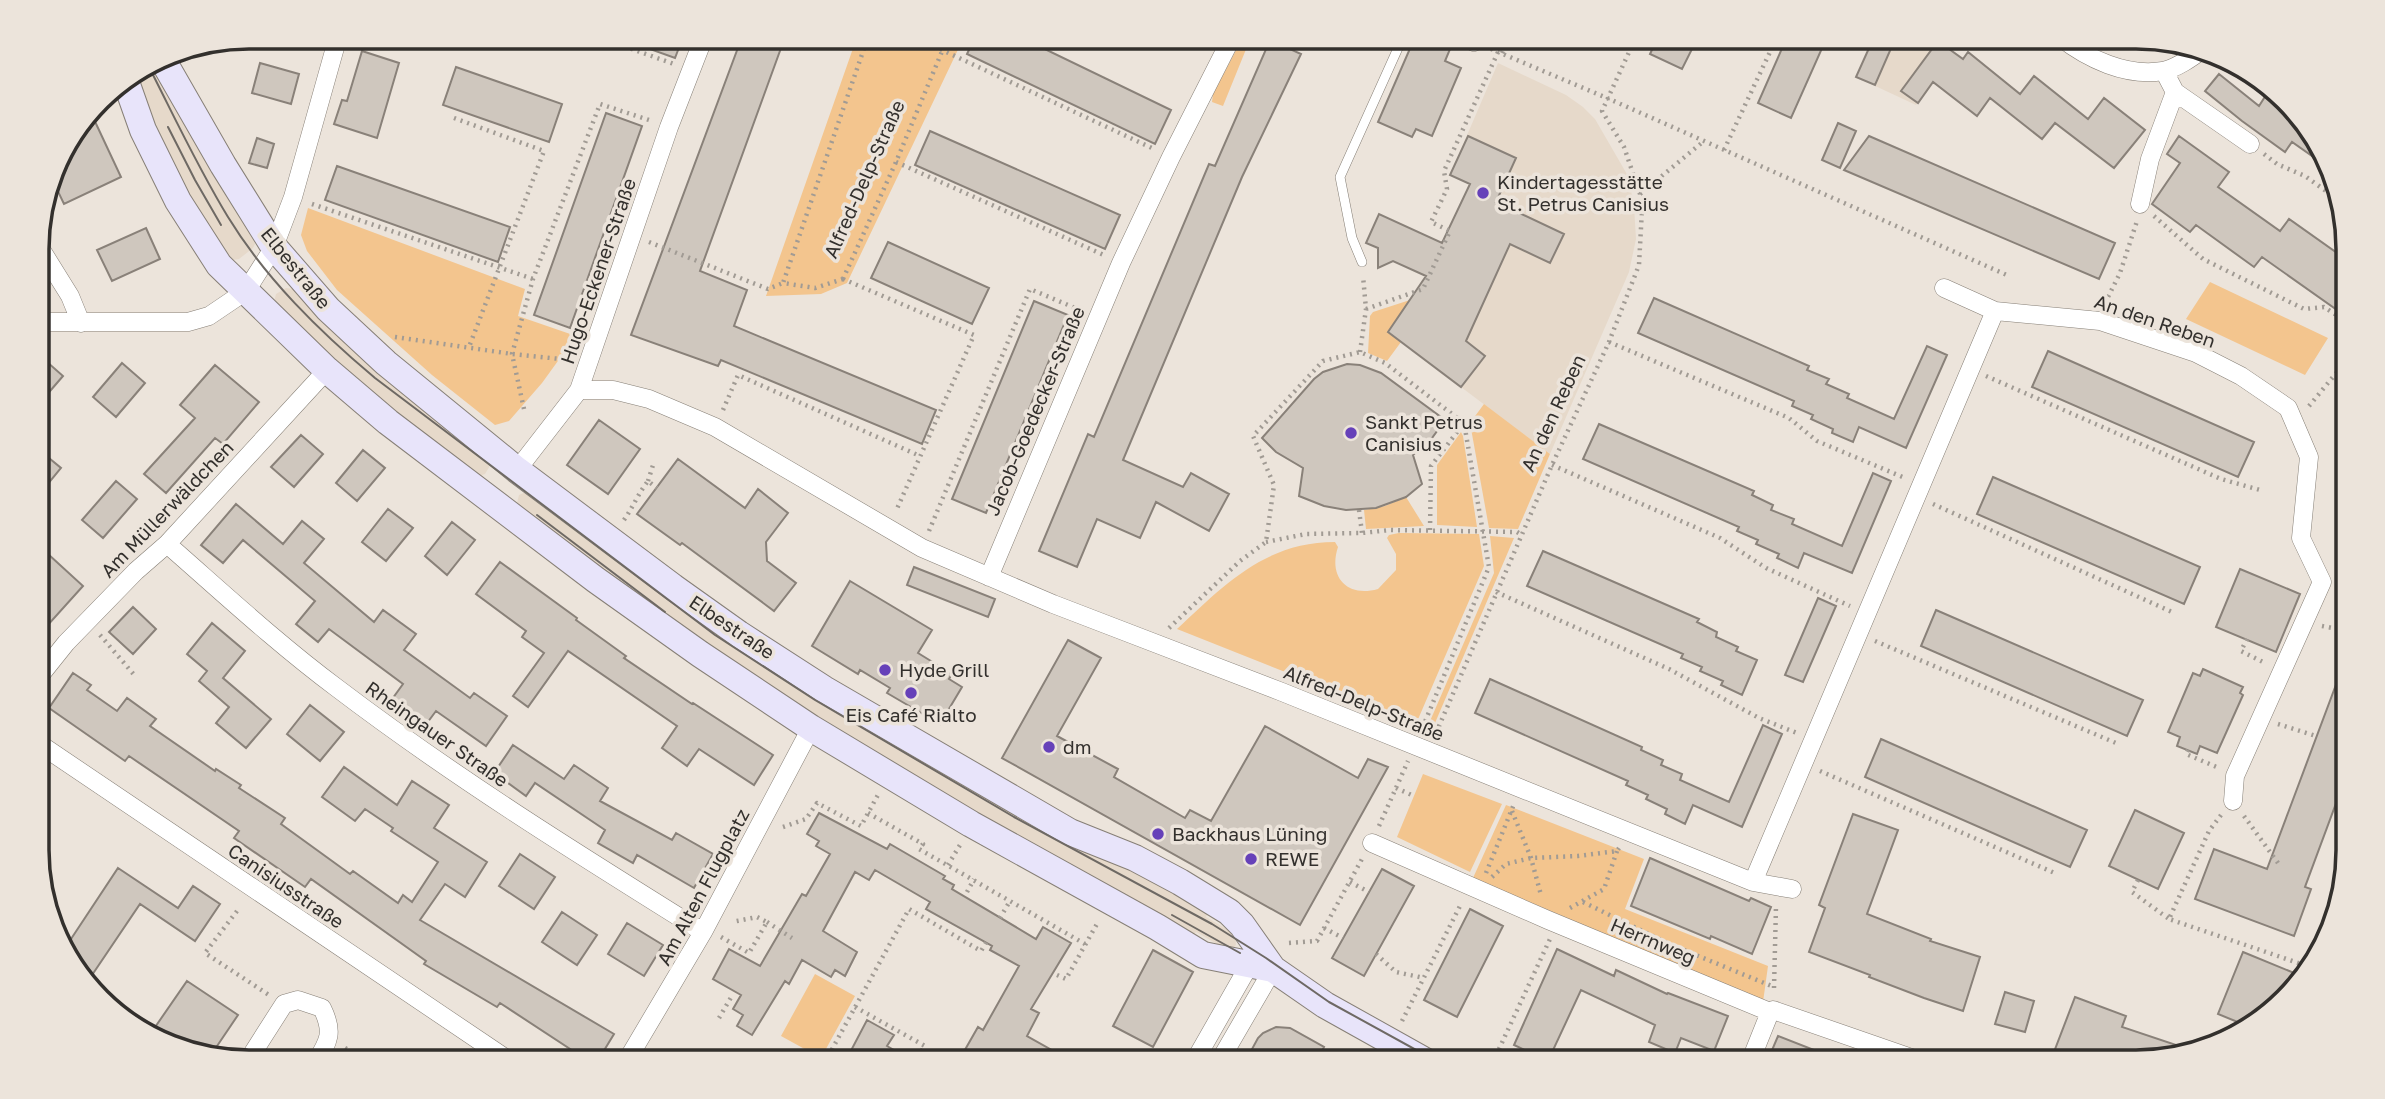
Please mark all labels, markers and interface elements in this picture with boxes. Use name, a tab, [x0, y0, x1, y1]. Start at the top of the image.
street label: Alfred-Delp-Straße	[818, 96, 909, 261]
place label: Kindertagesstätte St. Petrus Canisius	[1497, 170, 1669, 215]
street label: Hugo-Eckener-Straße	[555, 175, 640, 367]
marker: Kindertagesstätte St. Petrus Canisius	[1475, 185, 1491, 201]
street label: Elbestraße	[257, 222, 336, 313]
street label: An den Reben	[2092, 289, 2219, 352]
street label: Jacob-Goedecker-Straße	[980, 303, 1089, 519]
street label: An den Reben	[1515, 351, 1590, 475]
place label: Sankt Petrus Canisius	[1365, 410, 1483, 455]
marker: Sankt Petrus Canisius	[1343, 425, 1359, 441]
street label: Am Müllerwäldchen	[96, 436, 238, 582]
street label: Elbestraße	[685, 590, 779, 664]
place label: Hyde Grill	[899, 658, 989, 681]
street label: Alfred-Delp-Straße	[1281, 660, 1448, 745]
marker: Hyde Grill	[877, 662, 893, 678]
street label: Rheingauer Straße	[362, 676, 513, 791]
marker: Eis Café Rialto	[903, 685, 919, 701]
place label: Eis Café Rialto	[845, 703, 977, 726]
place label: dm	[1063, 735, 1092, 758]
marker: dm	[1041, 739, 1057, 755]
street label: Am Alten Flugplatz	[652, 805, 754, 969]
place label: Backhaus Lüning	[1172, 822, 1327, 845]
marker: Backhaus Lüning	[1150, 826, 1166, 842]
street label: Canisiusstraße	[224, 838, 349, 933]
place label: REWE	[1265, 847, 1319, 870]
marker: REWE	[1243, 851, 1259, 867]
street label: Herrnweg	[1607, 912, 1699, 969]

